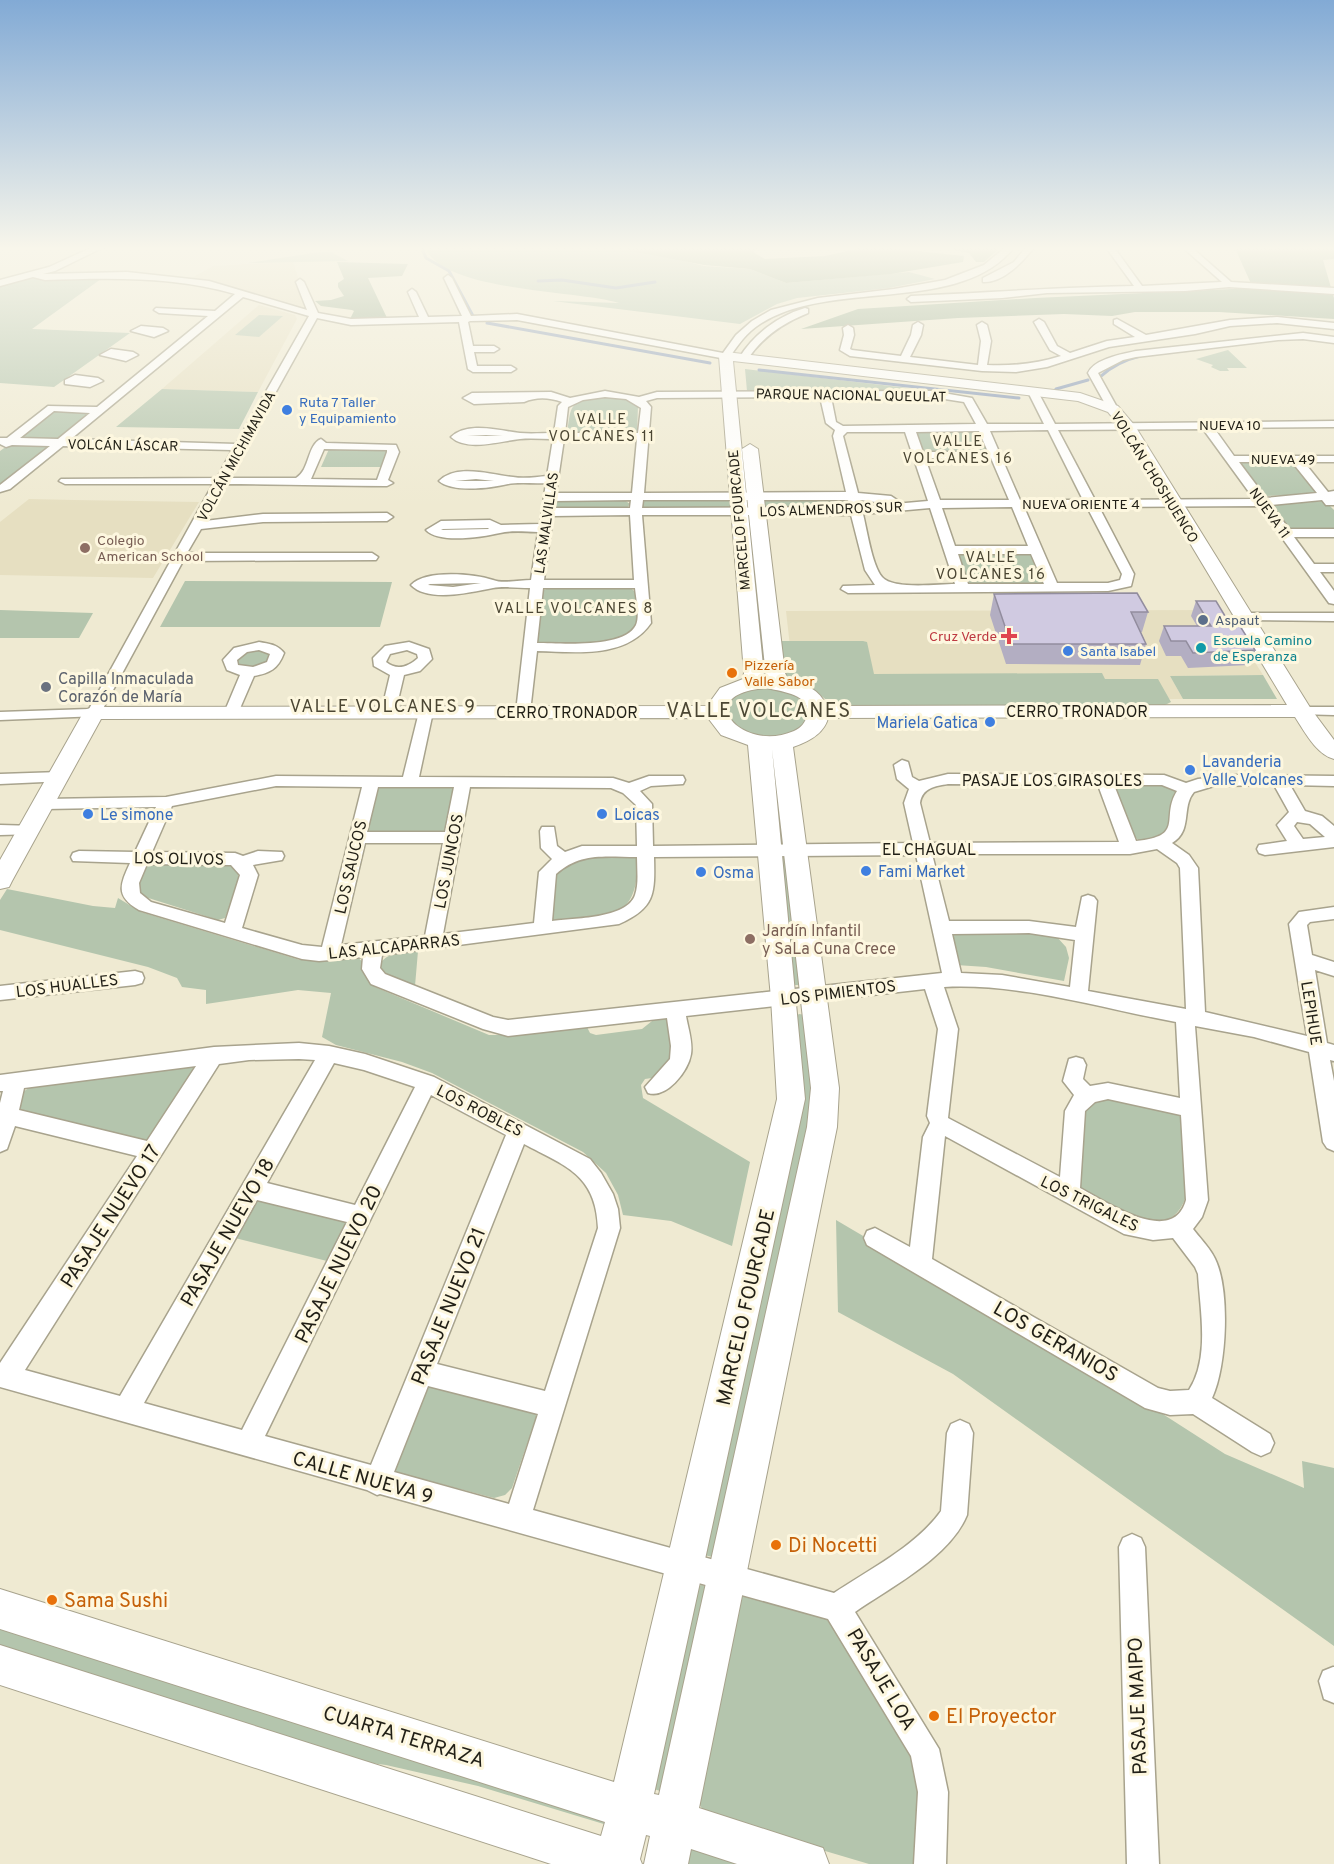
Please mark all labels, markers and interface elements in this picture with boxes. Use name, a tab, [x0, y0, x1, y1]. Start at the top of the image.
street label: PARQUE NACIONAL QUEULAT	[756, 386, 946, 407]
street label: VOLCÁN MICHIMAVIDA	[194, 388, 280, 525]
place label: Ruta 7 Taller y Equipamiento	[299, 395, 396, 428]
marker: Ruta 7 Taller y Equipamiento	[280, 403, 294, 417]
street label: VOLCÁN CHOSHUENCO	[1106, 408, 1202, 547]
district label: VALLE VOLCANES 11	[548, 411, 656, 447]
street label: NUEVA 10	[1199, 418, 1261, 435]
district label: VALLE VOLCANES 16	[903, 433, 1013, 469]
street label: VOLCÁN LÁSCAR	[67, 436, 179, 456]
street label: MARCELO FOURCADE	[726, 449, 755, 591]
street label: NUEVA 49	[1251, 452, 1315, 469]
street label: LAS MALVILLAS	[532, 471, 563, 575]
street label: NUEVA 11	[1245, 485, 1293, 542]
street label: NUEVA ORIENTE 4	[1022, 497, 1140, 514]
street label: LOS ALMENDROS SUR	[759, 499, 903, 521]
place label: Colegio American School	[97, 533, 204, 566]
marker: Colegio American School	[78, 541, 92, 555]
district label: VALLE VOLCANES 16	[936, 549, 1046, 585]
district label: VALLE VOLCANES 8	[494, 600, 654, 619]
marker: Aspaut	[1196, 613, 1210, 627]
place label: Aspaut	[1215, 613, 1260, 630]
place label: Cruz Verde	[929, 629, 997, 646]
marker: Cruz Verde	[1002, 629, 1016, 643]
place label: Escuela Camino de Esperanza	[1213, 633, 1312, 666]
marker: Escuela Camino de Esperanza	[1194, 641, 1208, 655]
marker: Santa Isabel	[1061, 644, 1075, 658]
place label: Santa Isabel	[1080, 644, 1156, 661]
place label: Pizzería Valle Sabor	[744, 658, 815, 691]
marker: Pizzería Valle Sabor	[725, 666, 739, 680]
place label: Capilla Inmaculada Corazón de María	[58, 670, 194, 708]
marker: Capilla Inmaculada Corazón de María	[39, 680, 53, 694]
district label: VALLE VOLCANES 9	[290, 696, 476, 719]
district label: VALLE VOLCANES	[666, 699, 852, 725]
street label: CERRO TRONADOR	[1006, 703, 1148, 723]
street label: CERRO TRONADOR	[496, 704, 638, 724]
place label: Mariela Gatica	[877, 714, 978, 734]
marker: Mariela Gatica	[983, 715, 997, 729]
place label: Lavanderia Valle Volcanes	[1202, 753, 1304, 791]
marker: Lavanderia Valle Volcanes	[1183, 763, 1197, 777]
street label: PASAJE LOS GIRASOLES	[962, 772, 1142, 792]
place label: Le simone	[100, 806, 173, 826]
place label: Loicas	[614, 806, 660, 826]
marker: Le simone	[81, 807, 95, 821]
marker: Loicas	[595, 807, 609, 821]
street label: LOS JUNCOS	[431, 812, 469, 911]
street label: LOS SAUCOS	[331, 819, 372, 916]
street label: EL CHAGUAL	[882, 841, 976, 861]
street label: LOS OLIVOS	[134, 849, 224, 871]
place label: Fami Market	[878, 863, 965, 883]
place label: Osma	[713, 864, 754, 884]
marker: Fami Market	[859, 864, 873, 878]
marker: Osma	[694, 865, 708, 879]
place label: Jardín Infantil y SaLa Cuna Crece	[762, 922, 896, 960]
street label: LAS ALCAPARRAS	[327, 931, 461, 965]
marker: Jardín Infantil y SaLa Cuna Crece	[743, 932, 757, 946]
street label: LOS HUALLES	[15, 971, 120, 1003]
street label: LOS PIMIENTOS	[779, 977, 897, 1011]
street label: LEPIHUE	[1295, 980, 1325, 1047]
street label: LOS ROBLES	[432, 1081, 526, 1142]
street label: PASAJE NUEVO 17	[56, 1140, 168, 1294]
street label: PASAJE NUEVO 18	[176, 1154, 282, 1312]
street label: LOS TRIGALES	[1037, 1172, 1142, 1237]
street label: PASAJE NUEVO 20	[290, 1181, 389, 1348]
street label: MARCELO FOURCADE	[712, 1207, 782, 1408]
street label: PASAJE NUEVO 21	[406, 1224, 493, 1389]
street label: LOS GERANIOS	[988, 1296, 1122, 1389]
street label: CALLE NUEVA 9	[289, 1446, 436, 1511]
place label: Di Nocetti	[788, 1534, 877, 1560]
marker: Di Nocetti	[769, 1538, 783, 1552]
place label: Sama Sushi	[64, 1589, 168, 1615]
marker: Sama Sushi	[45, 1593, 59, 1607]
street label: PASAJE LOA	[840, 1624, 921, 1736]
street label: PASAJE MAIPO	[1124, 1637, 1154, 1775]
street label: CUARTA TERRAZA	[319, 1701, 487, 1775]
place label: El Proyector	[946, 1705, 1057, 1731]
marker: El Proyector	[927, 1709, 941, 1723]

